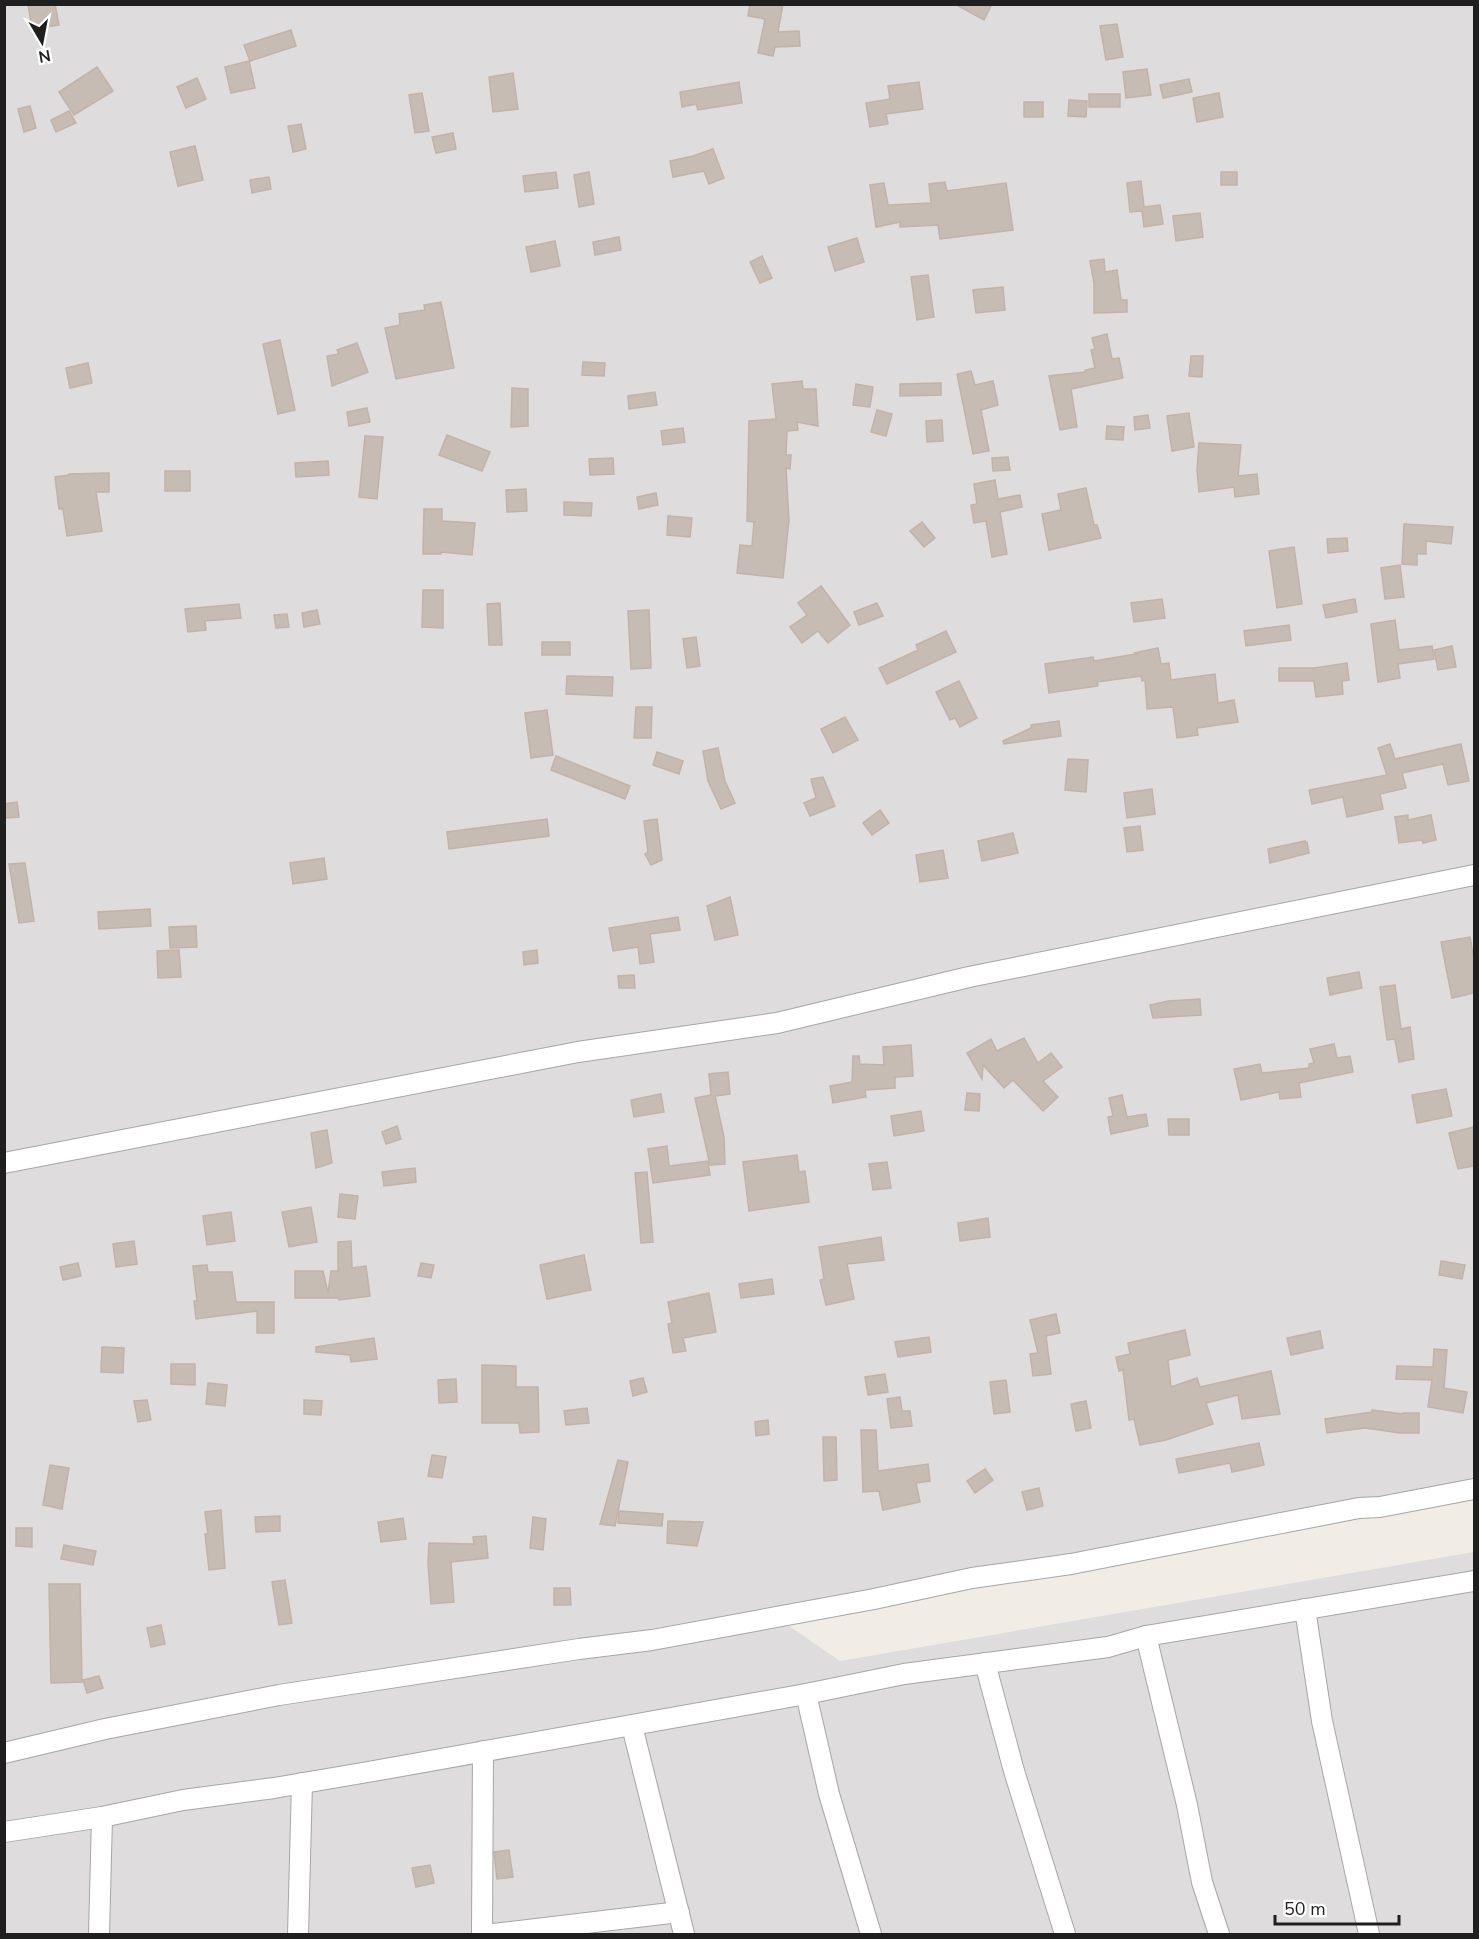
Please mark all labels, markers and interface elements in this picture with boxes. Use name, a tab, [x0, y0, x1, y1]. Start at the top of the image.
north arrow	[12, 12, 72, 72]
text: N	[37, 44, 52, 68]
scale bar	[1275, 1888, 1400, 1926]
text: 50 m	[1284, 1897, 1326, 1921]

